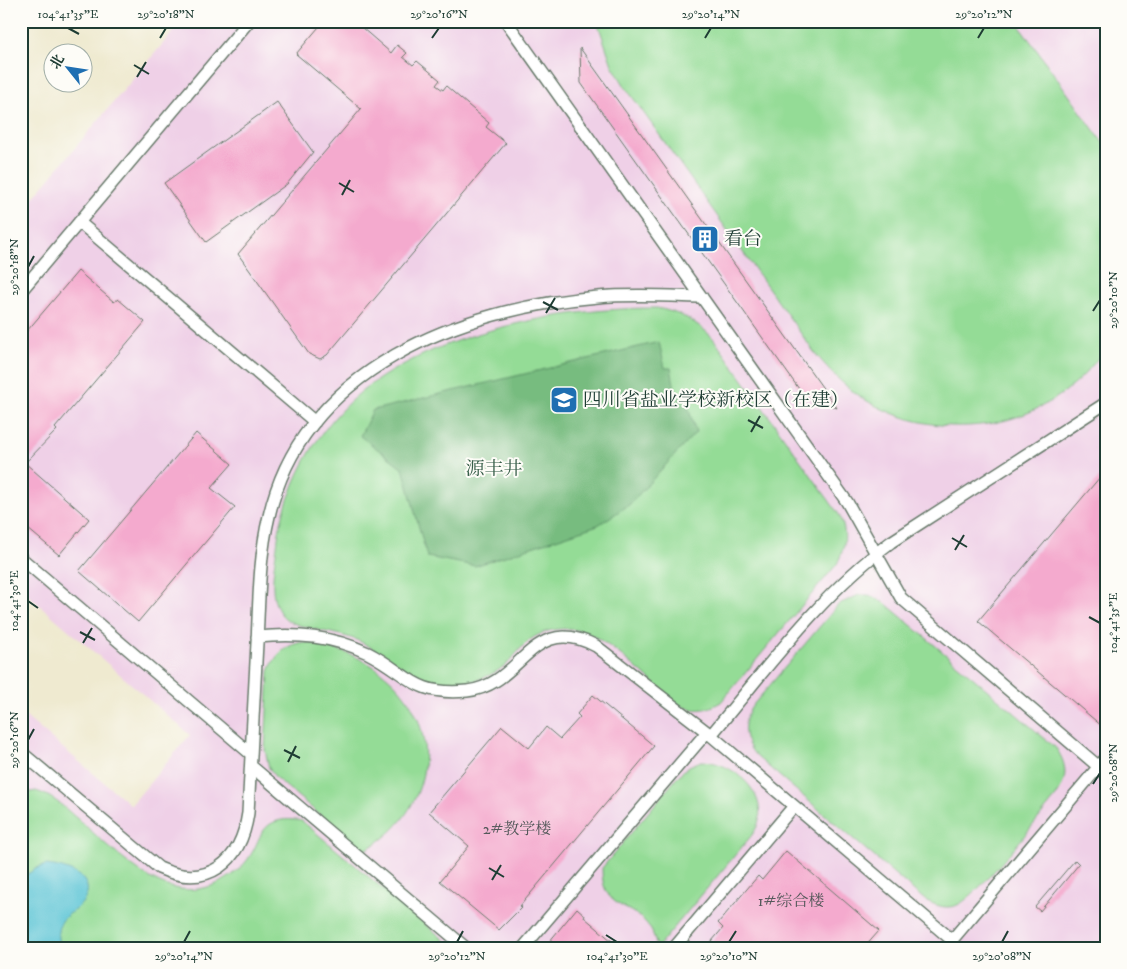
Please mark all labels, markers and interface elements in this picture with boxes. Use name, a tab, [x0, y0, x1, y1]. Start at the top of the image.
text: 104°41'35"E	[38, 7, 99, 22]
text: 29°20'18"N	[137, 7, 195, 22]
text: 29°20'16"N	[410, 7, 468, 22]
text: 29°20'14"N	[682, 7, 740, 22]
text: 29°20'12"N	[955, 7, 1013, 22]
north arrow	[42, 42, 92, 92]
text: 北	[46, 51, 69, 73]
building icon: 看台	[690, 224, 720, 254]
place label: 看台	[724, 228, 762, 251]
text: 29°20'18"N	[7, 238, 22, 296]
text: 29°20'10"N	[1106, 271, 1121, 329]
school or university icon: 四川省盐业学校新校区（在建）	[549, 385, 579, 415]
place label: 四川省盐业学校新校区（在建）	[583, 389, 849, 412]
park label: 源丰井	[465, 458, 523, 481]
text: 104°41'30"E	[7, 570, 22, 632]
text: 104°41'35"E	[1106, 592, 1121, 653]
text: 29°20'16"N	[7, 711, 22, 769]
text: 29°20'08"N	[1106, 743, 1121, 803]
house number: 2#教学楼	[483, 819, 551, 839]
house number: 1#综合楼	[758, 891, 824, 911]
text: 29°20'14"N	[155, 949, 213, 964]
text: 29°20'12"N	[428, 949, 486, 964]
text: 104°41'30"E	[586, 949, 648, 964]
text: 29°20'10"N	[700, 949, 758, 964]
text: 29°20'08"N	[972, 949, 1032, 964]

